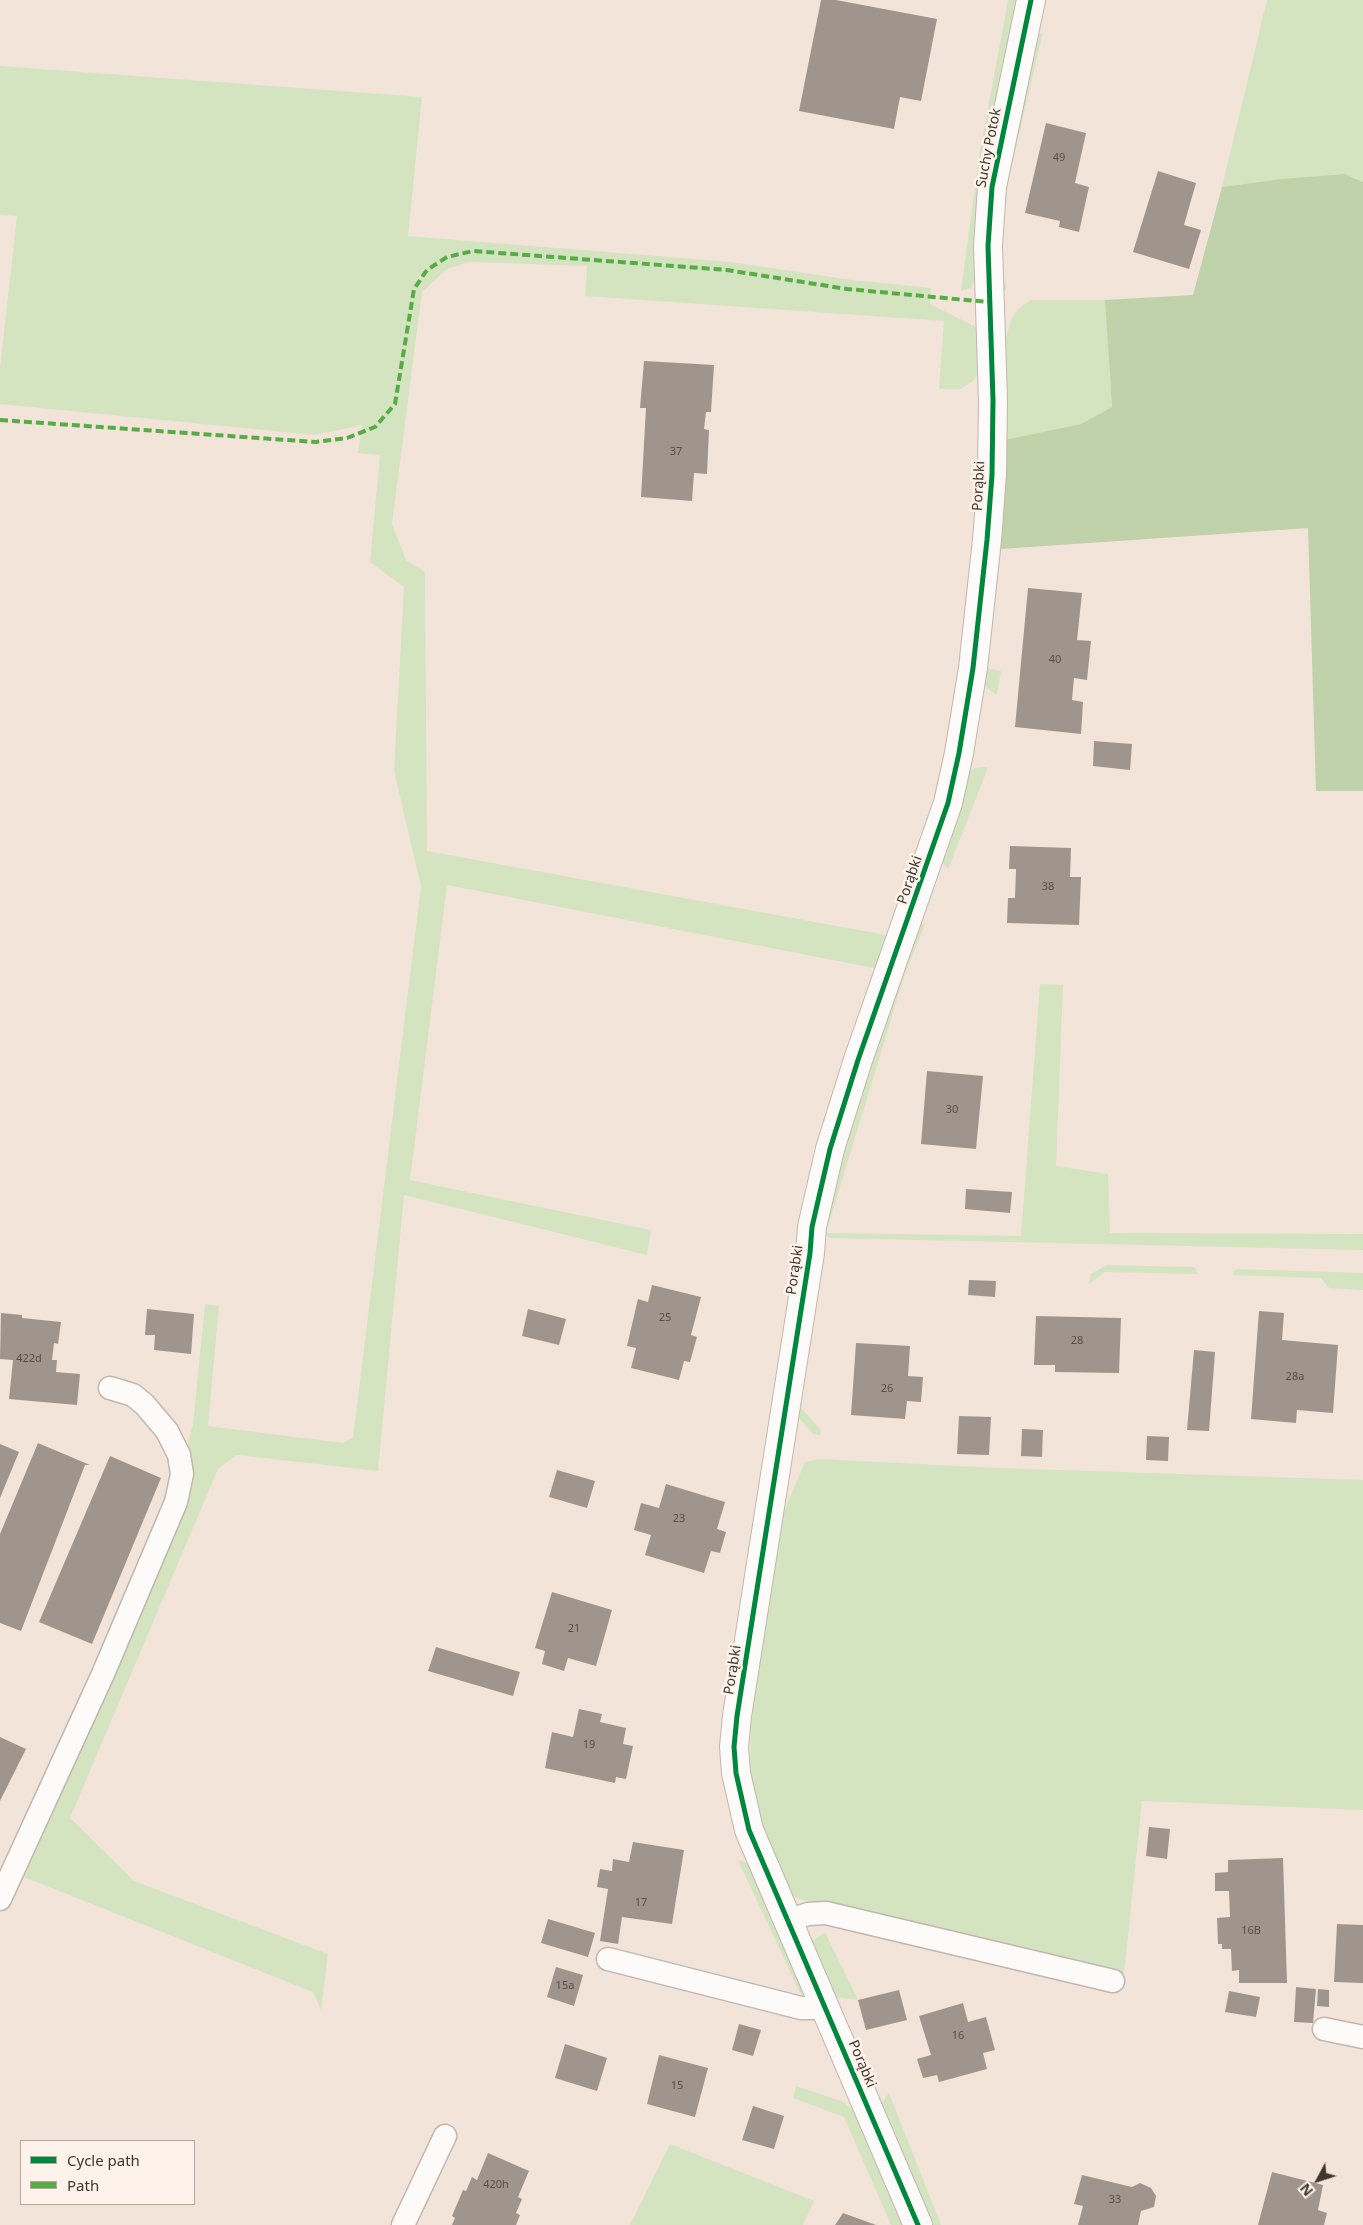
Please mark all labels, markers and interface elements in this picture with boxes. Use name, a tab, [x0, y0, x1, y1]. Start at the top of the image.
street label: Suchy Potok	[973, 107, 1005, 189]
house number: 49	[1053, 151, 1065, 165]
house number: 37	[670, 445, 682, 459]
street label: Porąbki	[969, 461, 989, 511]
house number: 40	[1049, 653, 1061, 667]
street label: Porąbki	[894, 854, 926, 906]
house number: 38	[1042, 880, 1054, 894]
house number: 30	[946, 1103, 958, 1117]
street label: Porąbki	[783, 1244, 807, 1296]
house number: 25	[659, 1311, 671, 1325]
house number: 28	[1071, 1334, 1083, 1348]
house number: 422d	[16, 1352, 42, 1366]
house number: 28a	[1286, 1370, 1304, 1384]
house number: 26	[881, 1382, 893, 1396]
house number: 23	[673, 1512, 685, 1526]
house number: 21	[568, 1622, 580, 1636]
street label: Porąbki	[721, 1644, 745, 1696]
house number: 19	[583, 1738, 595, 1752]
house number: 17	[635, 1896, 647, 1910]
house number: 16B	[1241, 1924, 1261, 1938]
house number: 15a	[556, 1979, 574, 1993]
house number: 16	[952, 2029, 964, 2043]
street label: Porąbki	[845, 2038, 879, 2090]
house number: 15	[671, 2079, 683, 2093]
legend	[20, 2140, 195, 2205]
text: Cycle path	[67, 2150, 140, 2170]
north arrow	[1293, 2155, 1343, 2205]
text: Path	[67, 2175, 99, 2195]
house number: 420h	[483, 2178, 509, 2192]
text: N	[1295, 2179, 1317, 2200]
house number: 33	[1109, 2193, 1121, 2207]

